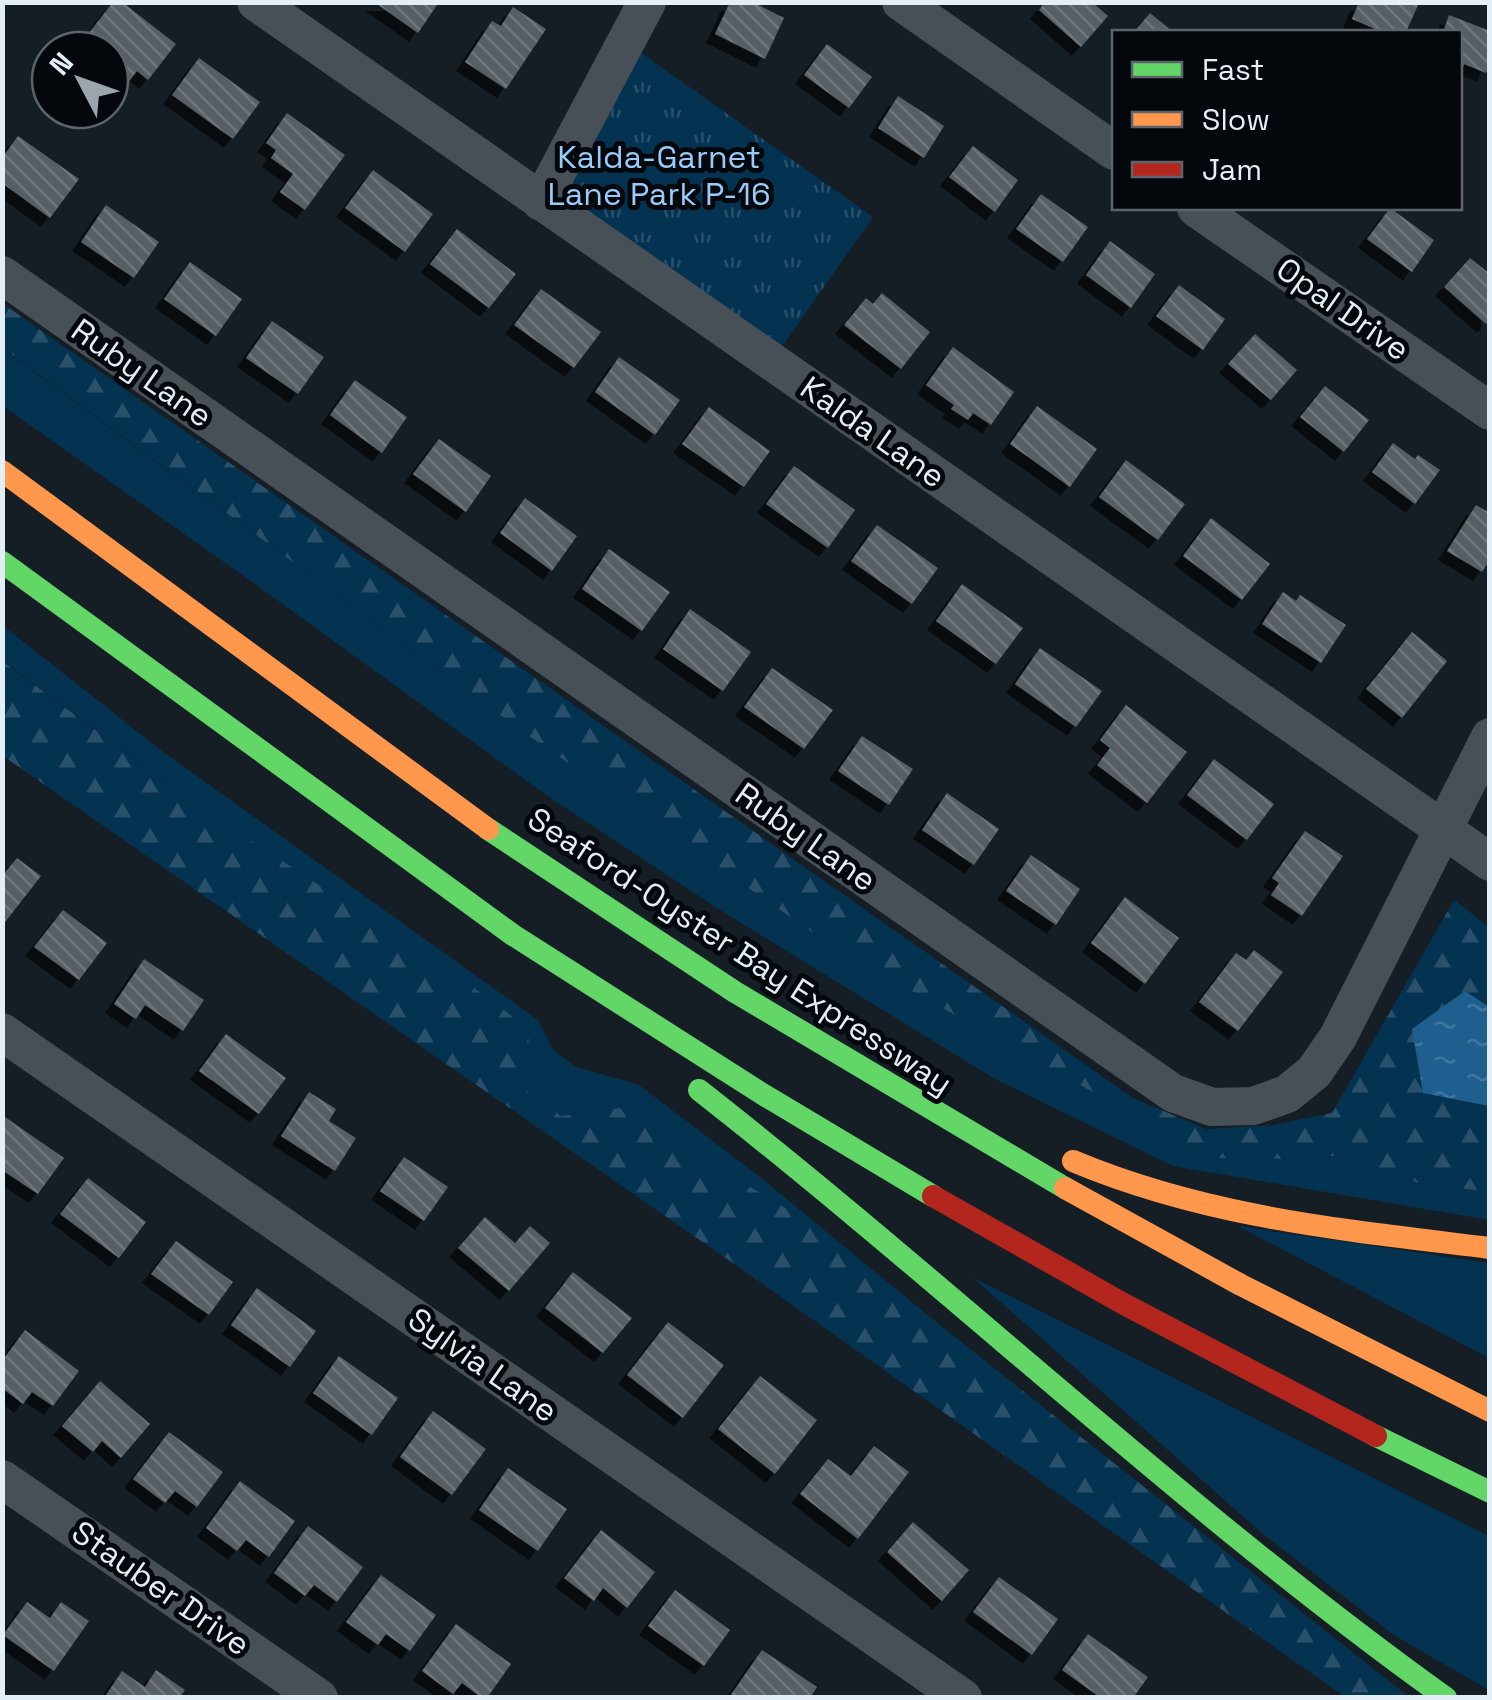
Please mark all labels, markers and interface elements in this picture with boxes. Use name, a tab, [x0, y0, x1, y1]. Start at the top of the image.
north arrow	[30, 30, 130, 130]
legend	[1112, 30, 1462, 210]
text: N	[41, 45, 81, 82]
text: Fast	[1202, 50, 1264, 89]
text: Slow	[1202, 100, 1270, 139]
park label: Kalda-Garnet Lane Park P-16	[547, 137, 771, 214]
text: Jam	[1202, 150, 1262, 189]
street label: Opal Drive	[1269, 249, 1417, 369]
street label: Ruby Lane	[64, 310, 220, 436]
street label: Kalda Lane	[793, 368, 953, 496]
street label: Ruby Lane	[728, 774, 884, 900]
street label: Seaford-Oyster Bay Expressway	[520, 799, 960, 1103]
street label: Sylvia Lane	[401, 1299, 565, 1431]
street label: Stauber Drive	[64, 1512, 258, 1664]

